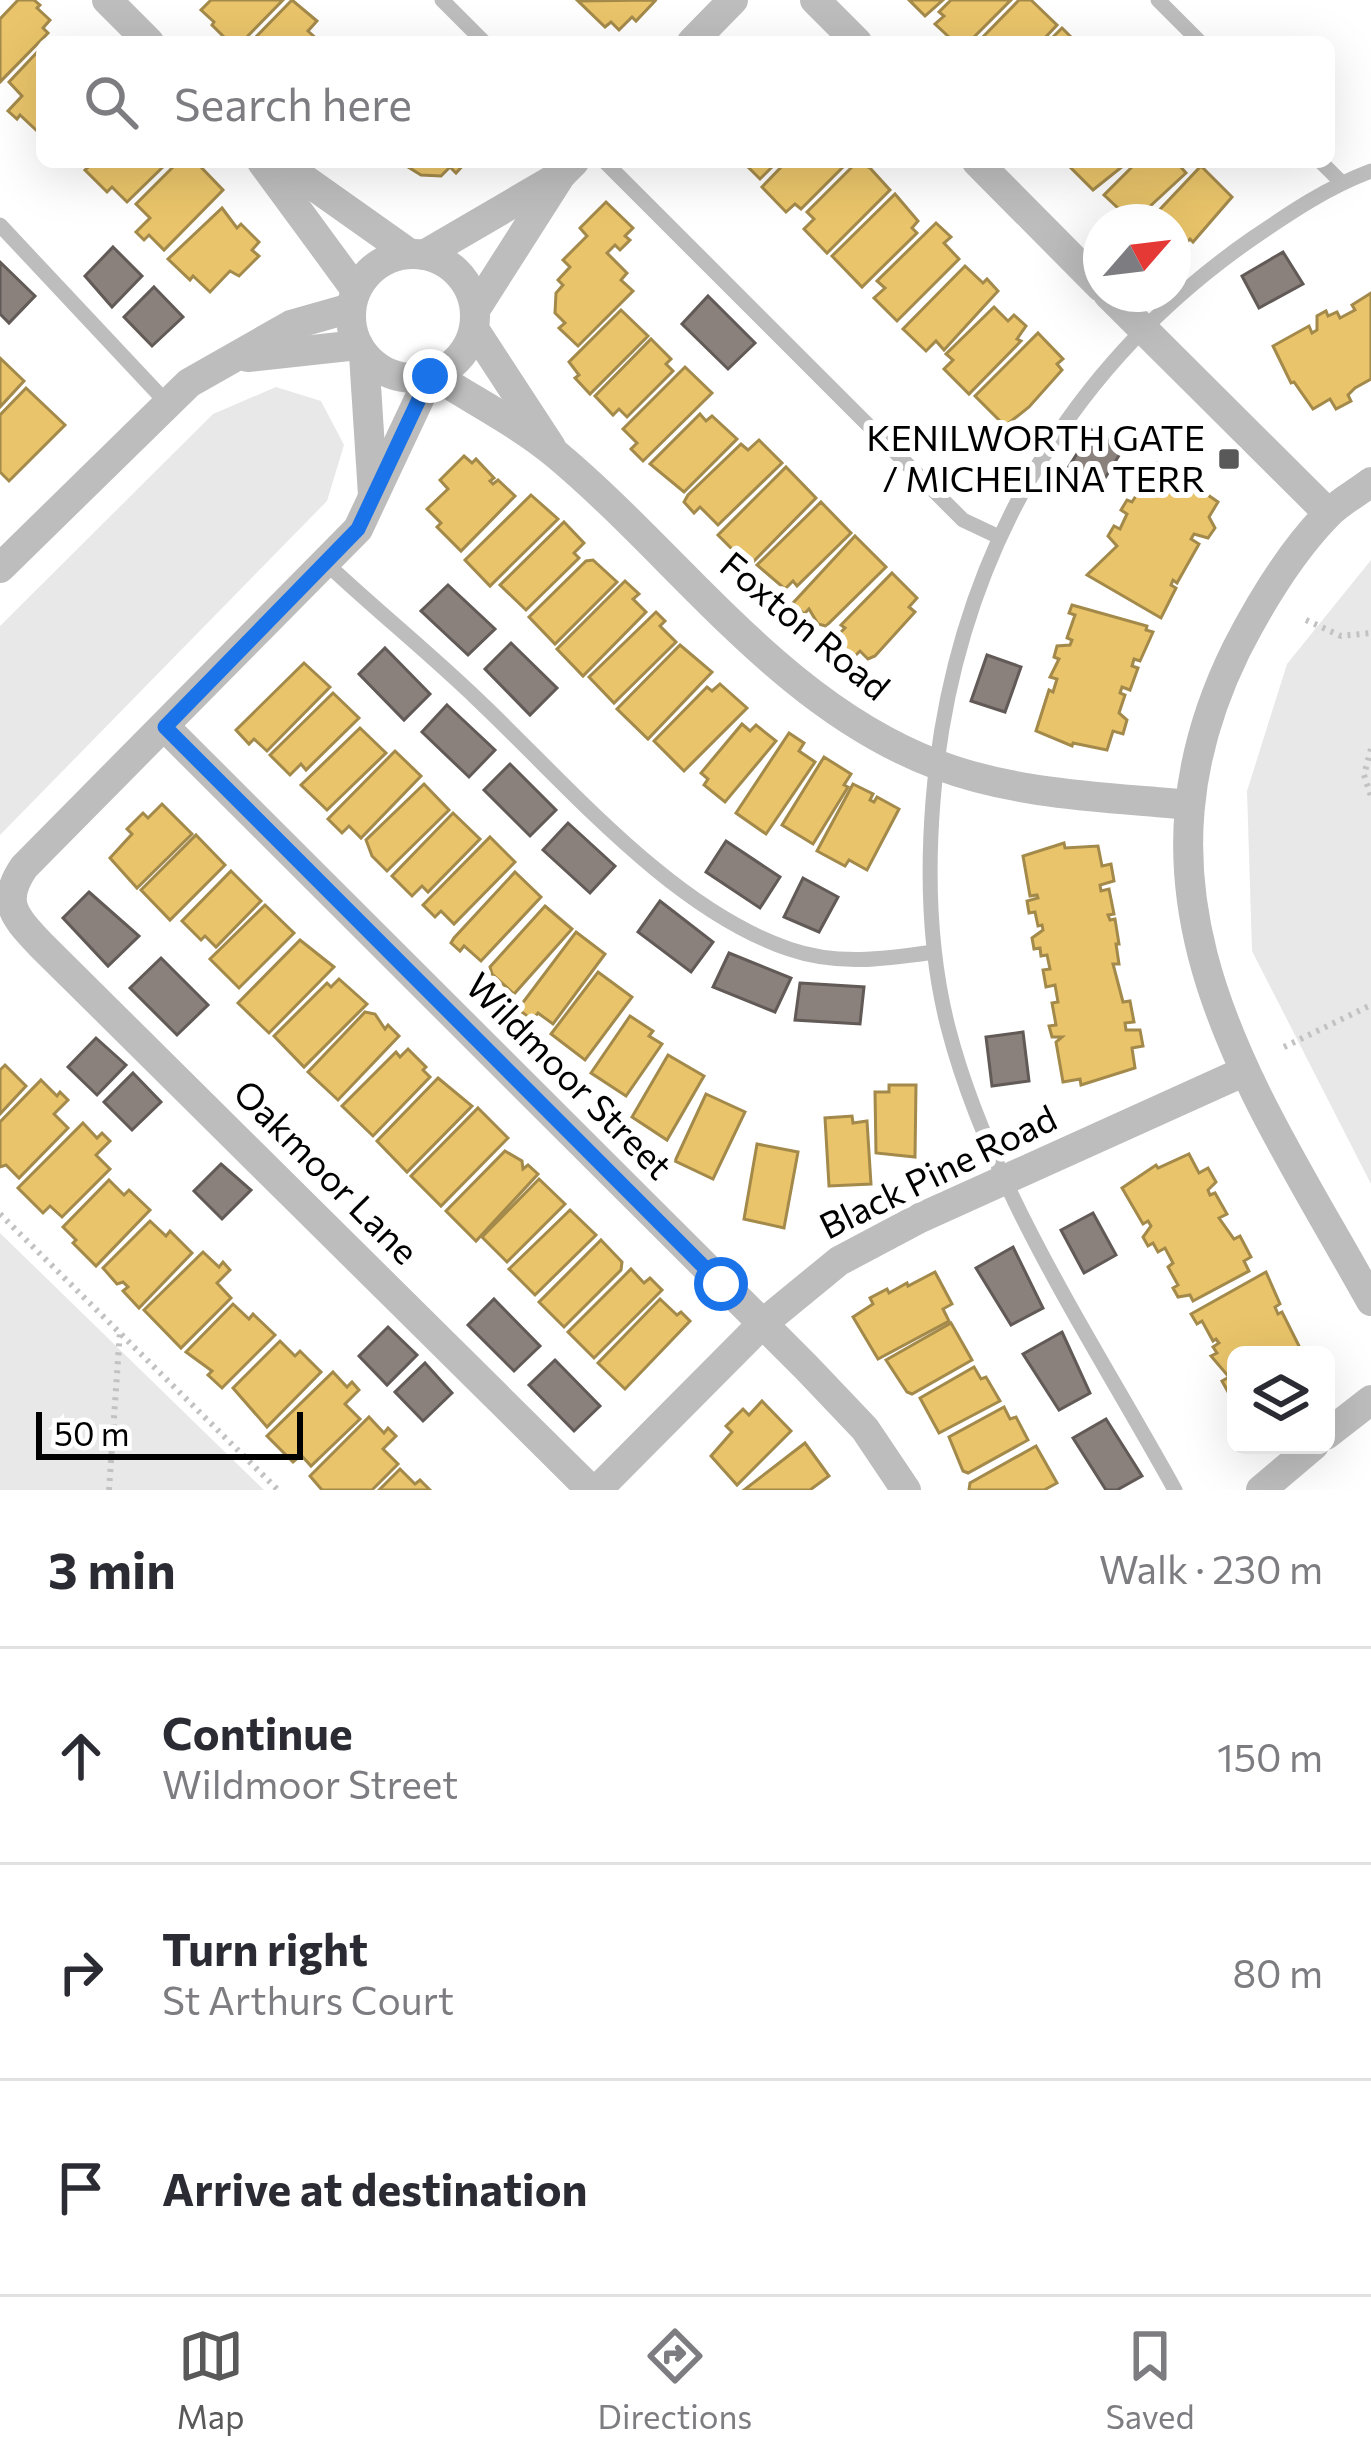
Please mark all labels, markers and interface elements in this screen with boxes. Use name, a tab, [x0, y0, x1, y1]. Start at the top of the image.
search box	[36, 36, 1335, 168]
icon: search	[78, 69, 144, 135]
text: Search here	[174, 75, 412, 130]
north arrow	[1083, 204, 1191, 312]
route end	[403, 349, 457, 403]
place label: KENILWORTH GATE / MICHELINA TERR	[866, 414, 1205, 499]
marker: KENILWORTH GATE / MICHELINA TERR	[1216, 446, 1242, 472]
street label: Foxton Road	[713, 541, 900, 708]
street label: Wildmoor Street	[458, 962, 683, 1187]
street label: Oakmoor Lane	[226, 1069, 429, 1272]
street label: Black Pine Road	[812, 1094, 1063, 1246]
route start	[694, 1257, 748, 1311]
map controls	[1227, 1346, 1335, 1454]
button: layers	[1227, 1346, 1335, 1454]
scale bar	[36, 1406, 303, 1459]
text: 50 m	[54, 1412, 130, 1453]
text: 3 min	[48, 1537, 176, 1600]
text: Walk · 230 m	[1099, 1544, 1323, 1592]
text: Continue	[162, 1704, 353, 1759]
icon: ahead	[48, 1723, 114, 1789]
text: 150 m	[1217, 1732, 1323, 1780]
text: Wildmoor Street	[162, 1759, 458, 1807]
text: Turn right	[162, 1920, 368, 1975]
icon: right	[48, 1939, 114, 2005]
text: 80 m	[1232, 1948, 1323, 1996]
text: St Arthurs Court	[162, 1975, 454, 2023]
icon: arrive	[48, 2155, 114, 2221]
text: Arrive at destination	[162, 2160, 588, 2215]
tab: Map	[177, 2323, 245, 2436]
tab: Directions	[598, 2323, 752, 2436]
tab: Saved	[1105, 2323, 1194, 2436]

